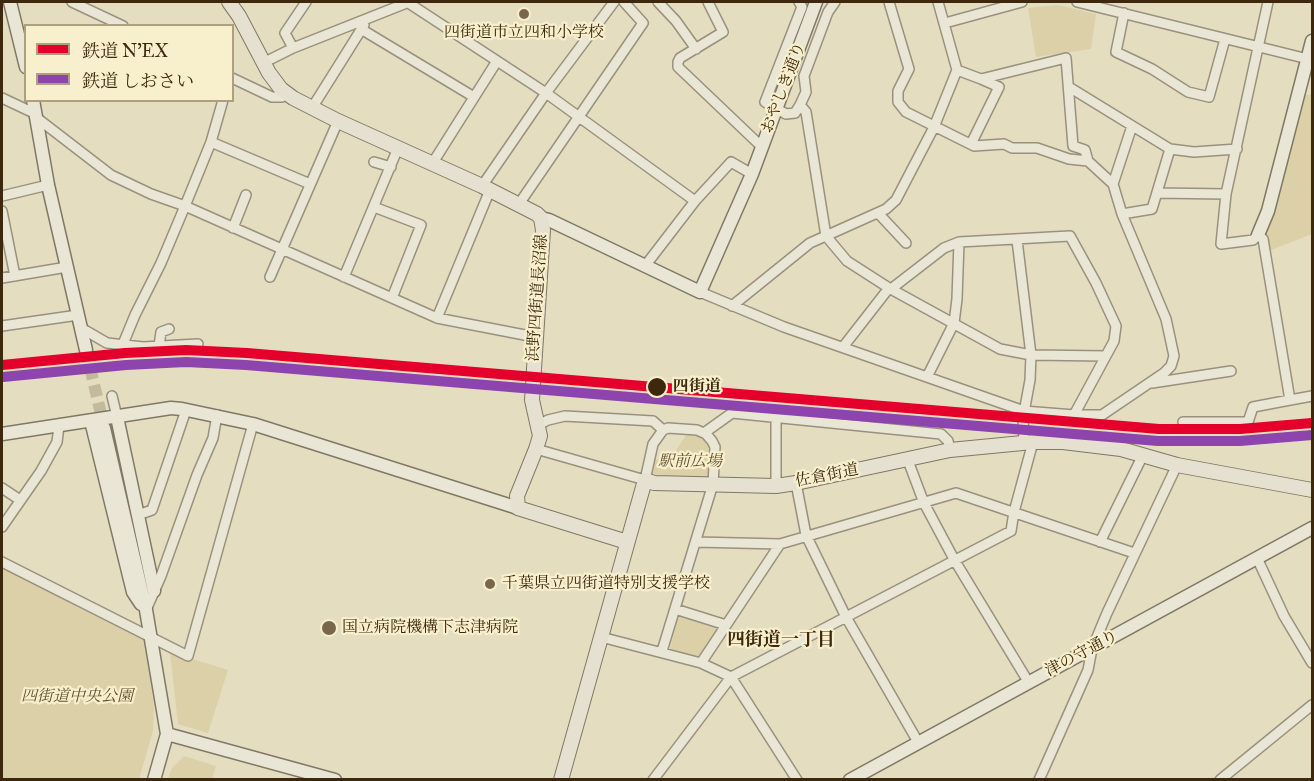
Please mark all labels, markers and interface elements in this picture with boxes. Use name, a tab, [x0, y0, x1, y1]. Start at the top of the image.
marker: 四街道市立四和小学校	[517, 7, 531, 21]
place label: 四街道市立四和小学校	[444, 23, 604, 43]
legend	[24, 24, 234, 102]
text: 鉄道 N'EX	[82, 40, 168, 62]
street label: おやしき通り	[758, 40, 810, 136]
text: 鉄道 しおさい	[82, 70, 194, 92]
street label: 浜野四街道長沼線	[524, 233, 552, 363]
marker: 四街道	[646, 376, 668, 398]
place label: 四街道	[673, 377, 721, 397]
park label: 駅前広場	[658, 452, 722, 472]
street label: 佐倉街道	[794, 460, 860, 492]
place label: 千葉県立四街道特別支援学校	[502, 574, 710, 594]
marker: 千葉県立四街道特別支援学校	[483, 577, 497, 591]
place label: 国立病院機構下志津病院	[342, 618, 518, 638]
marker: 国立病院機構下志津病院	[320, 619, 338, 637]
street label: 津の守通り	[1042, 627, 1122, 681]
district label: 四街道一丁目	[727, 630, 835, 652]
park label: 四街道中央公園	[21, 687, 133, 707]

